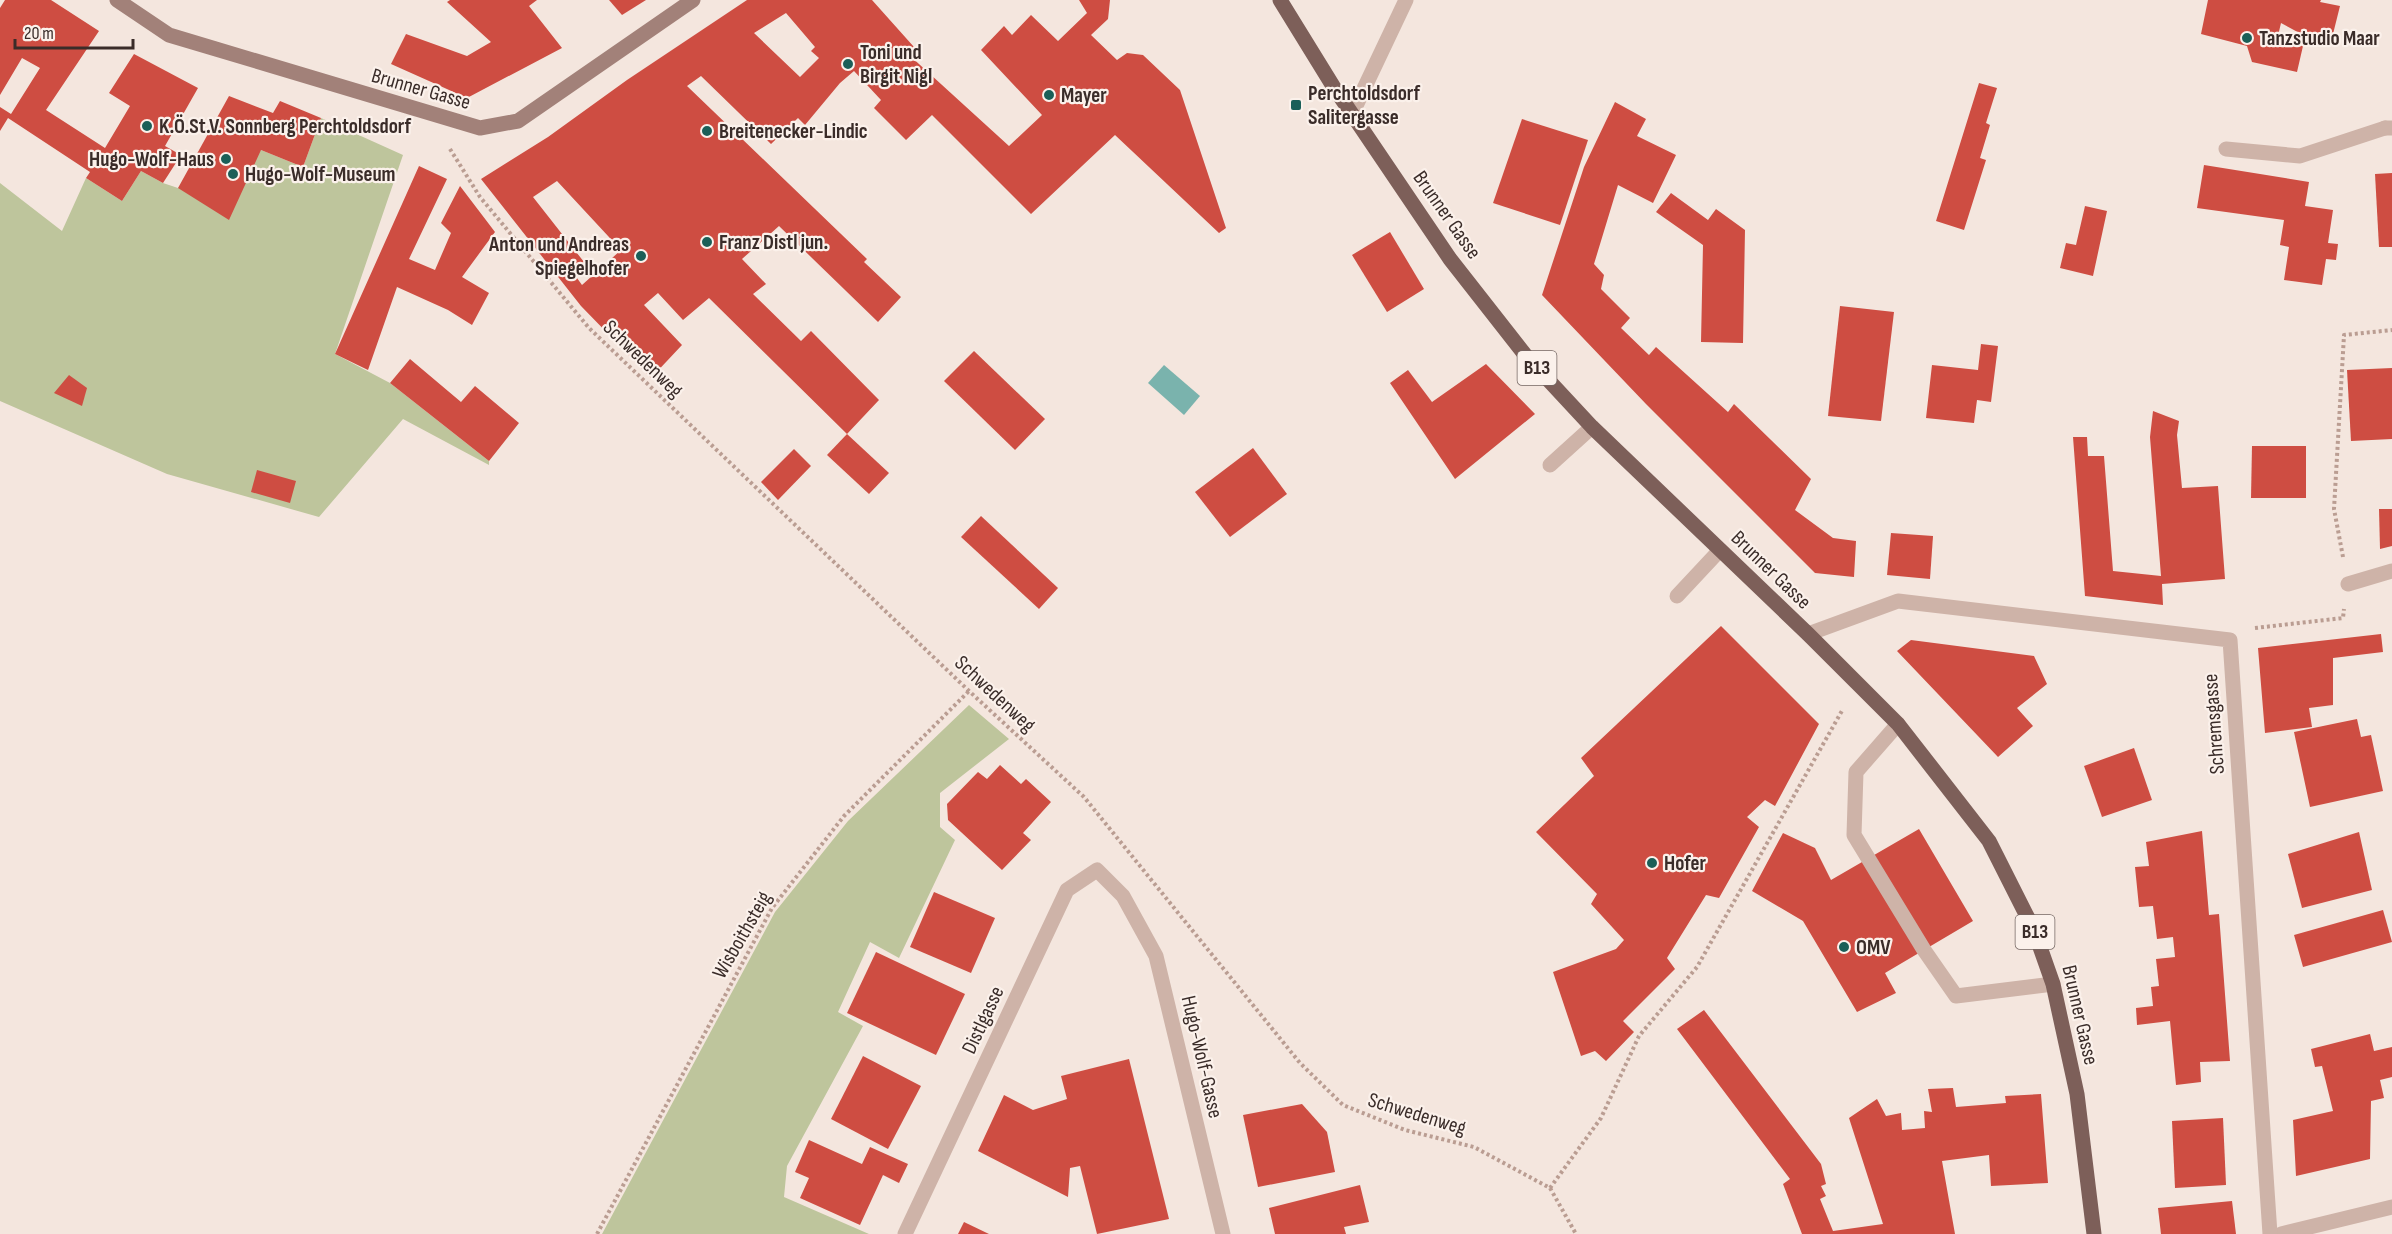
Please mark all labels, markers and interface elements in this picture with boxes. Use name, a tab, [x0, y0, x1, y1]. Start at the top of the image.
scale bar	[15, 12, 134, 50]
text: 20 m	[24, 23, 54, 44]
place label: Tanzstudio Maar	[2259, 26, 2380, 51]
marker: Tanzstudio Maar	[2240, 31, 2254, 45]
place label: Toni und Birgit Nigl	[860, 40, 932, 89]
marker: Toni und Birgit Nigl	[841, 57, 855, 71]
street label: Brunner Gasse	[369, 63, 473, 115]
place label: Perchtoldsdorf Salitergasse	[1308, 81, 1421, 130]
place label: Mayer	[1061, 83, 1107, 108]
marker: Mayer	[1042, 88, 1056, 102]
marker: Perchtoldsdorf Salitergasse	[1289, 98, 1303, 112]
place label: K.Ö.St.V. Sonnberg Perchtoldsdorf	[159, 114, 412, 139]
marker: K.Ö.St.V. Sonnberg Perchtoldsdorf	[140, 119, 154, 133]
place label: Breitenecker-Lindic	[719, 119, 868, 144]
marker: Breitenecker-Lindic	[700, 124, 714, 138]
place label: Hugo-Wolf-Haus	[89, 147, 214, 172]
marker: Hugo-Wolf-Haus	[219, 152, 233, 166]
place label: Hugo-Wolf-Museum	[245, 162, 396, 187]
street label: Brunner Gasse	[1408, 166, 1486, 264]
marker: Hugo-Wolf-Museum	[226, 167, 240, 181]
place label: Franz Distl jun.	[719, 230, 828, 255]
place label: Anton und Andreas Spiegelhofer	[488, 232, 629, 281]
marker: Franz Distl jun.	[700, 235, 714, 249]
marker: Anton und Andreas Spiegelhofer	[634, 249, 648, 263]
street label: Schwedenweg	[598, 315, 688, 403]
road number: B13	[1518, 351, 1556, 385]
street label: Brunner Gasse	[1726, 526, 1816, 614]
street label: Schwedenweg	[949, 650, 1041, 738]
street label: Schremsgasse	[2198, 673, 2230, 775]
place label: Hofer	[1664, 851, 1706, 876]
marker: Hofer	[1645, 856, 1659, 870]
street label: Wisboithsteig	[707, 887, 777, 983]
road number: B13	[2016, 915, 2054, 949]
place label: OMV	[1856, 935, 1891, 960]
marker: OMV	[1837, 940, 1851, 954]
street label: Brunner Gasse	[2056, 963, 2104, 1067]
street label: Distlgasse	[957, 982, 1009, 1058]
street label: Hugo-Wolf-Gasse	[1176, 993, 1228, 1121]
street label: Schwedenweg	[1365, 1087, 1469, 1141]

